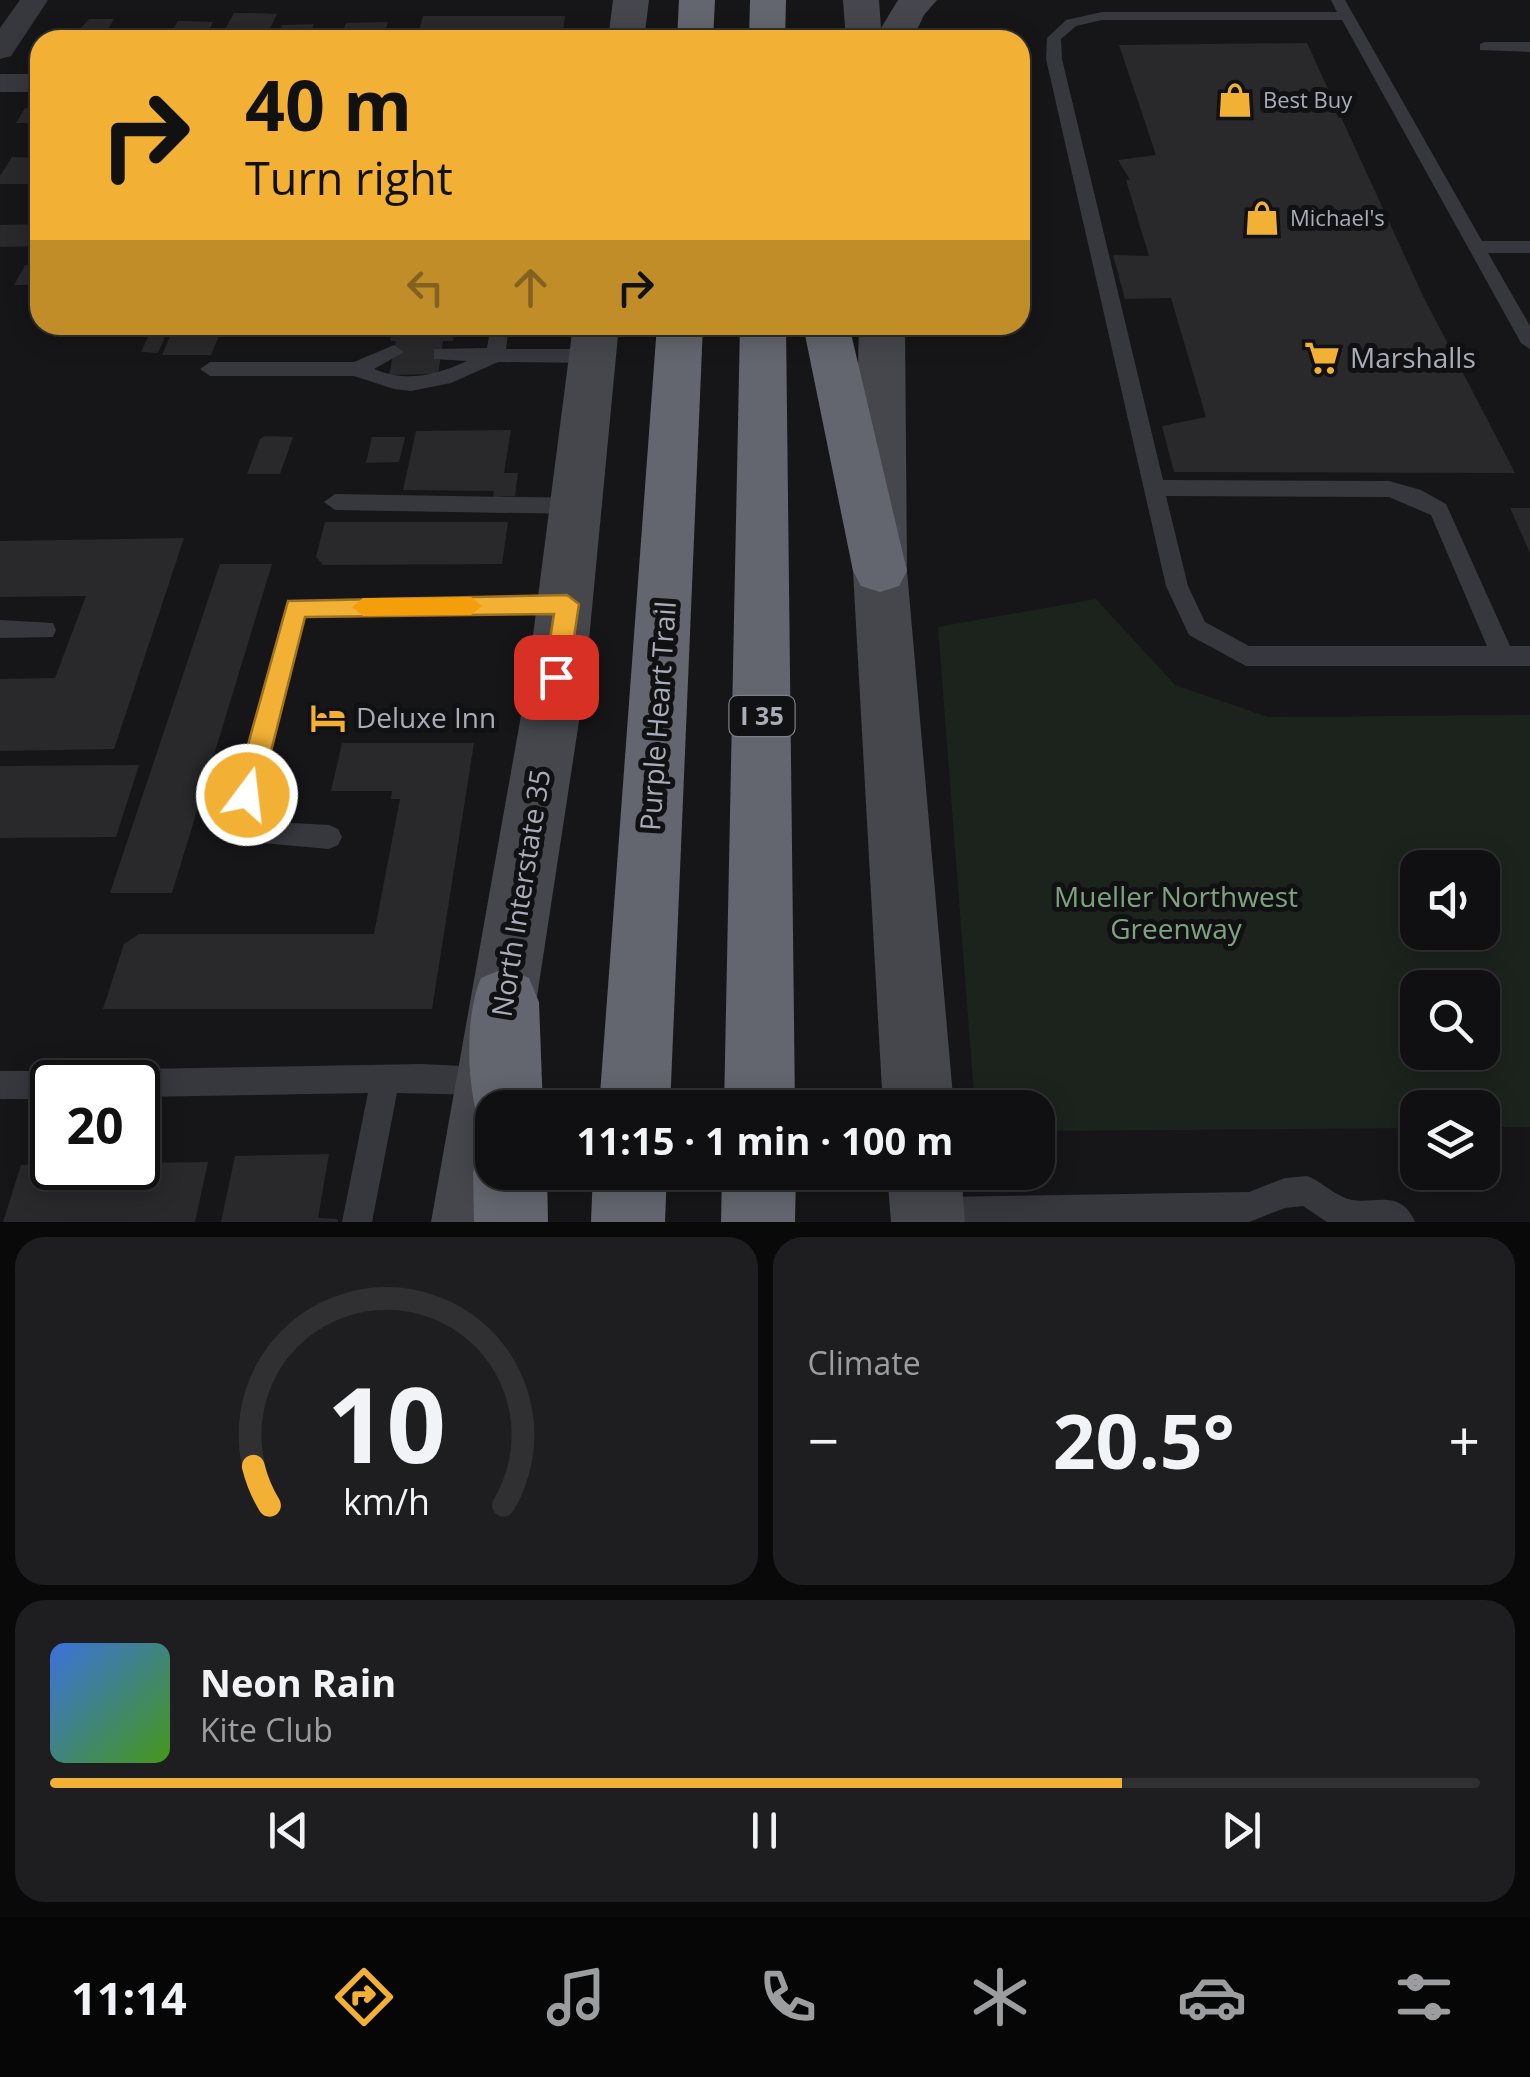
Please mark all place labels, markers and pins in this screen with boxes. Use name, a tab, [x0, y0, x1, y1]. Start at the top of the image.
shop icon: Best Buy	[1216, 81, 1254, 119]
place label: Best Buy	[1263, 84, 1353, 114]
shop icon: Michael's	[1243, 199, 1281, 237]
place label: Michael's	[1290, 202, 1385, 232]
place label: Marshalls	[1350, 338, 1476, 376]
supermarket icon: Marshalls	[1303, 339, 1341, 377]
pin	[514, 635, 599, 720]
place label: Deluxe Inn	[356, 698, 496, 736]
hotel icon: Deluxe Inn	[309, 699, 347, 737]

